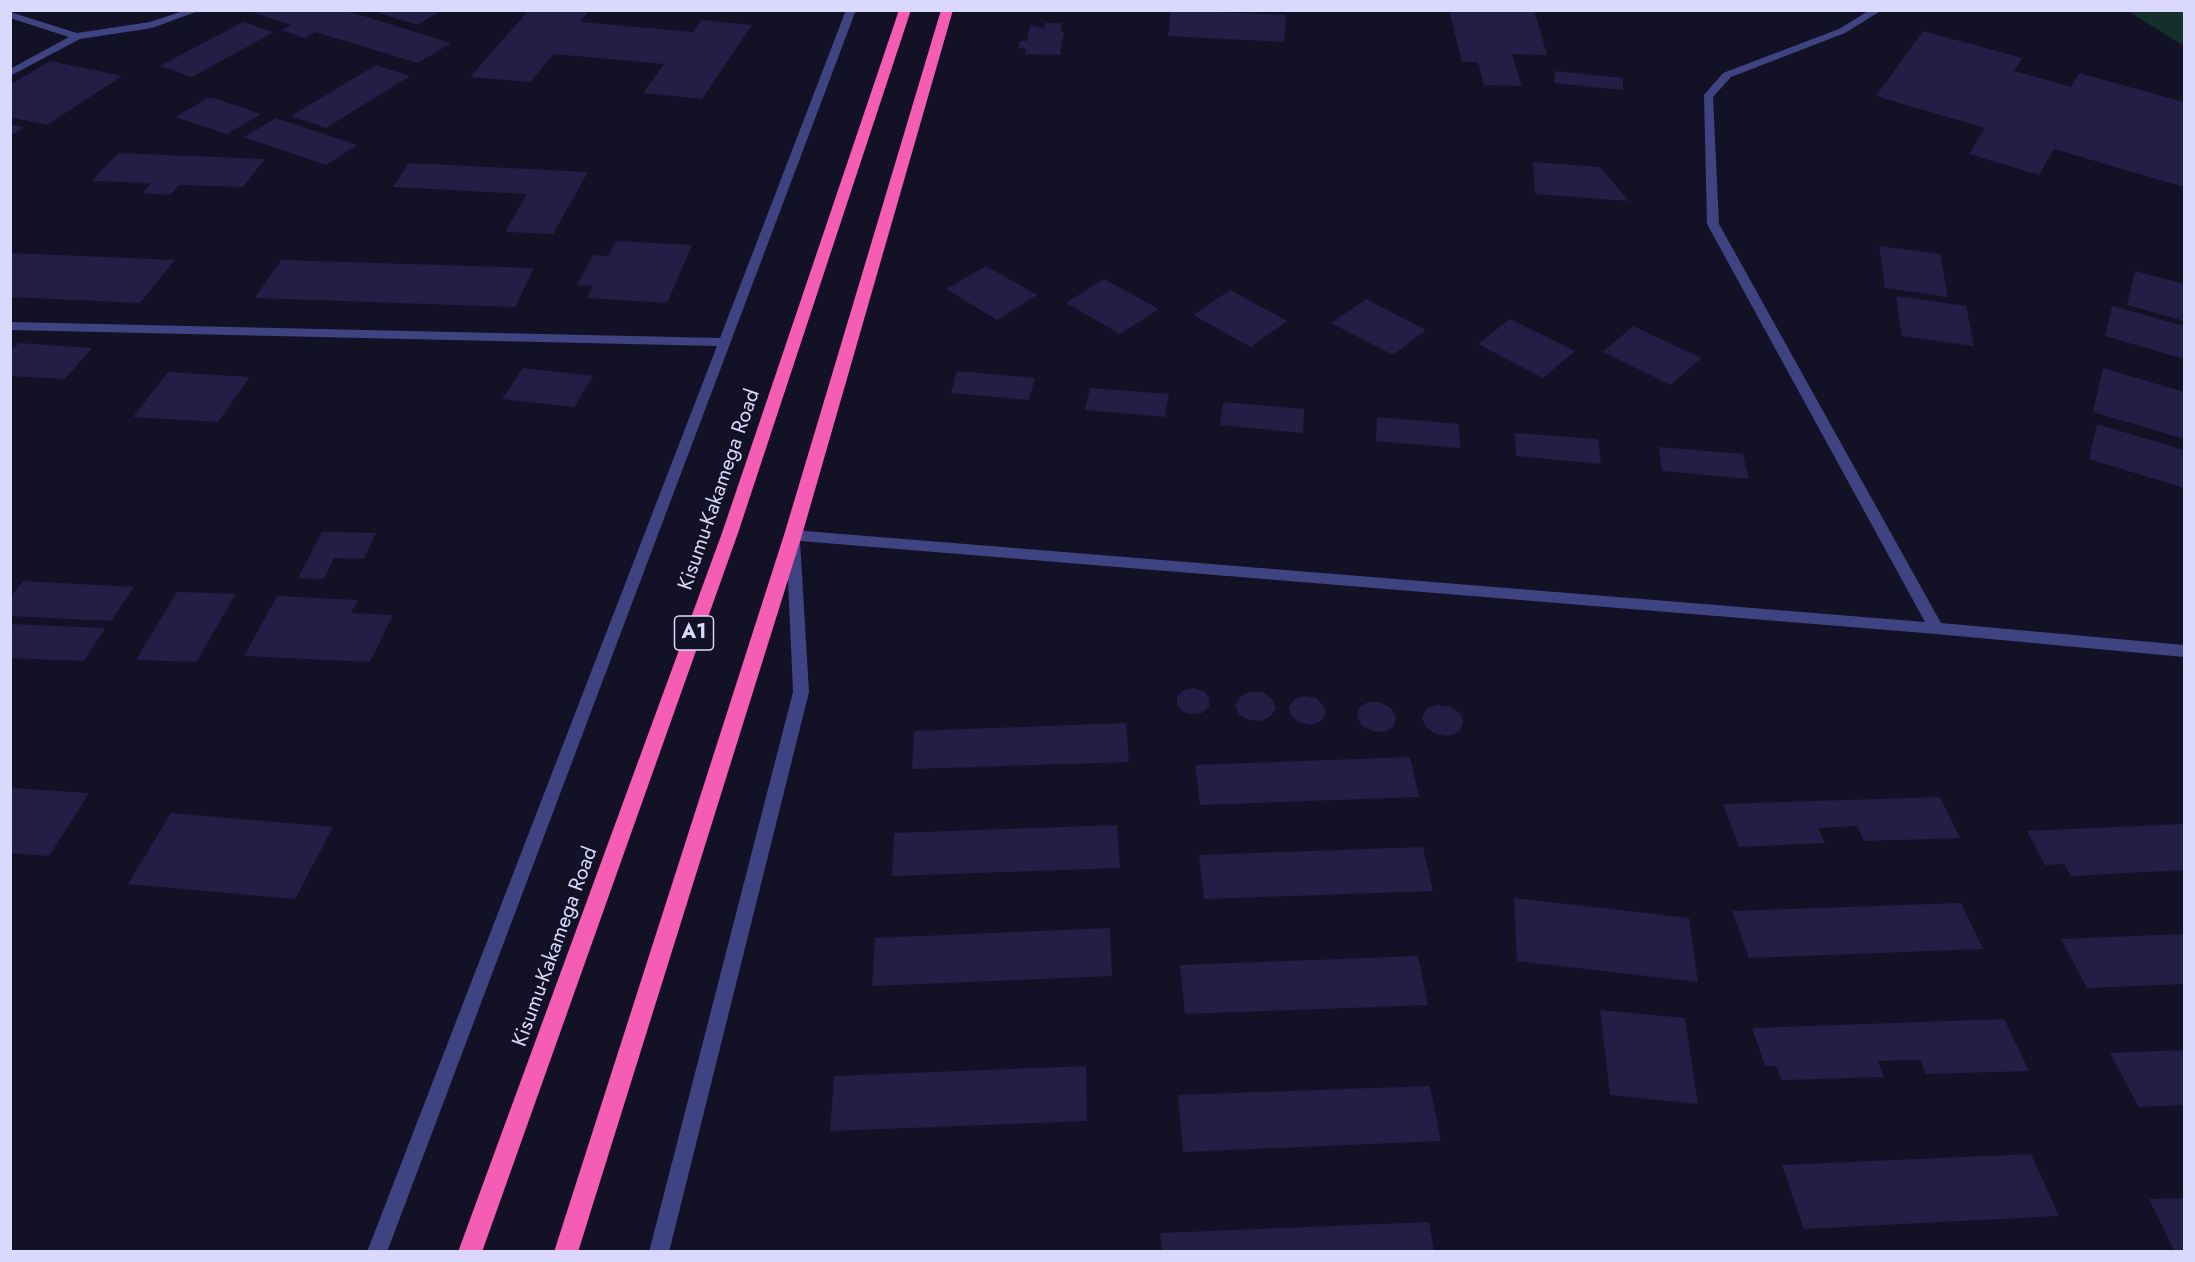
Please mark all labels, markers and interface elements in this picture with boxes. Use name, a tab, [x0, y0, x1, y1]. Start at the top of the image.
street label: Kisumu-Kakamega Road	[674, 386, 766, 594]
road number: A1	[674, 616, 714, 650]
street label: Kisumu-Kakamega Road	[508, 844, 604, 1050]

